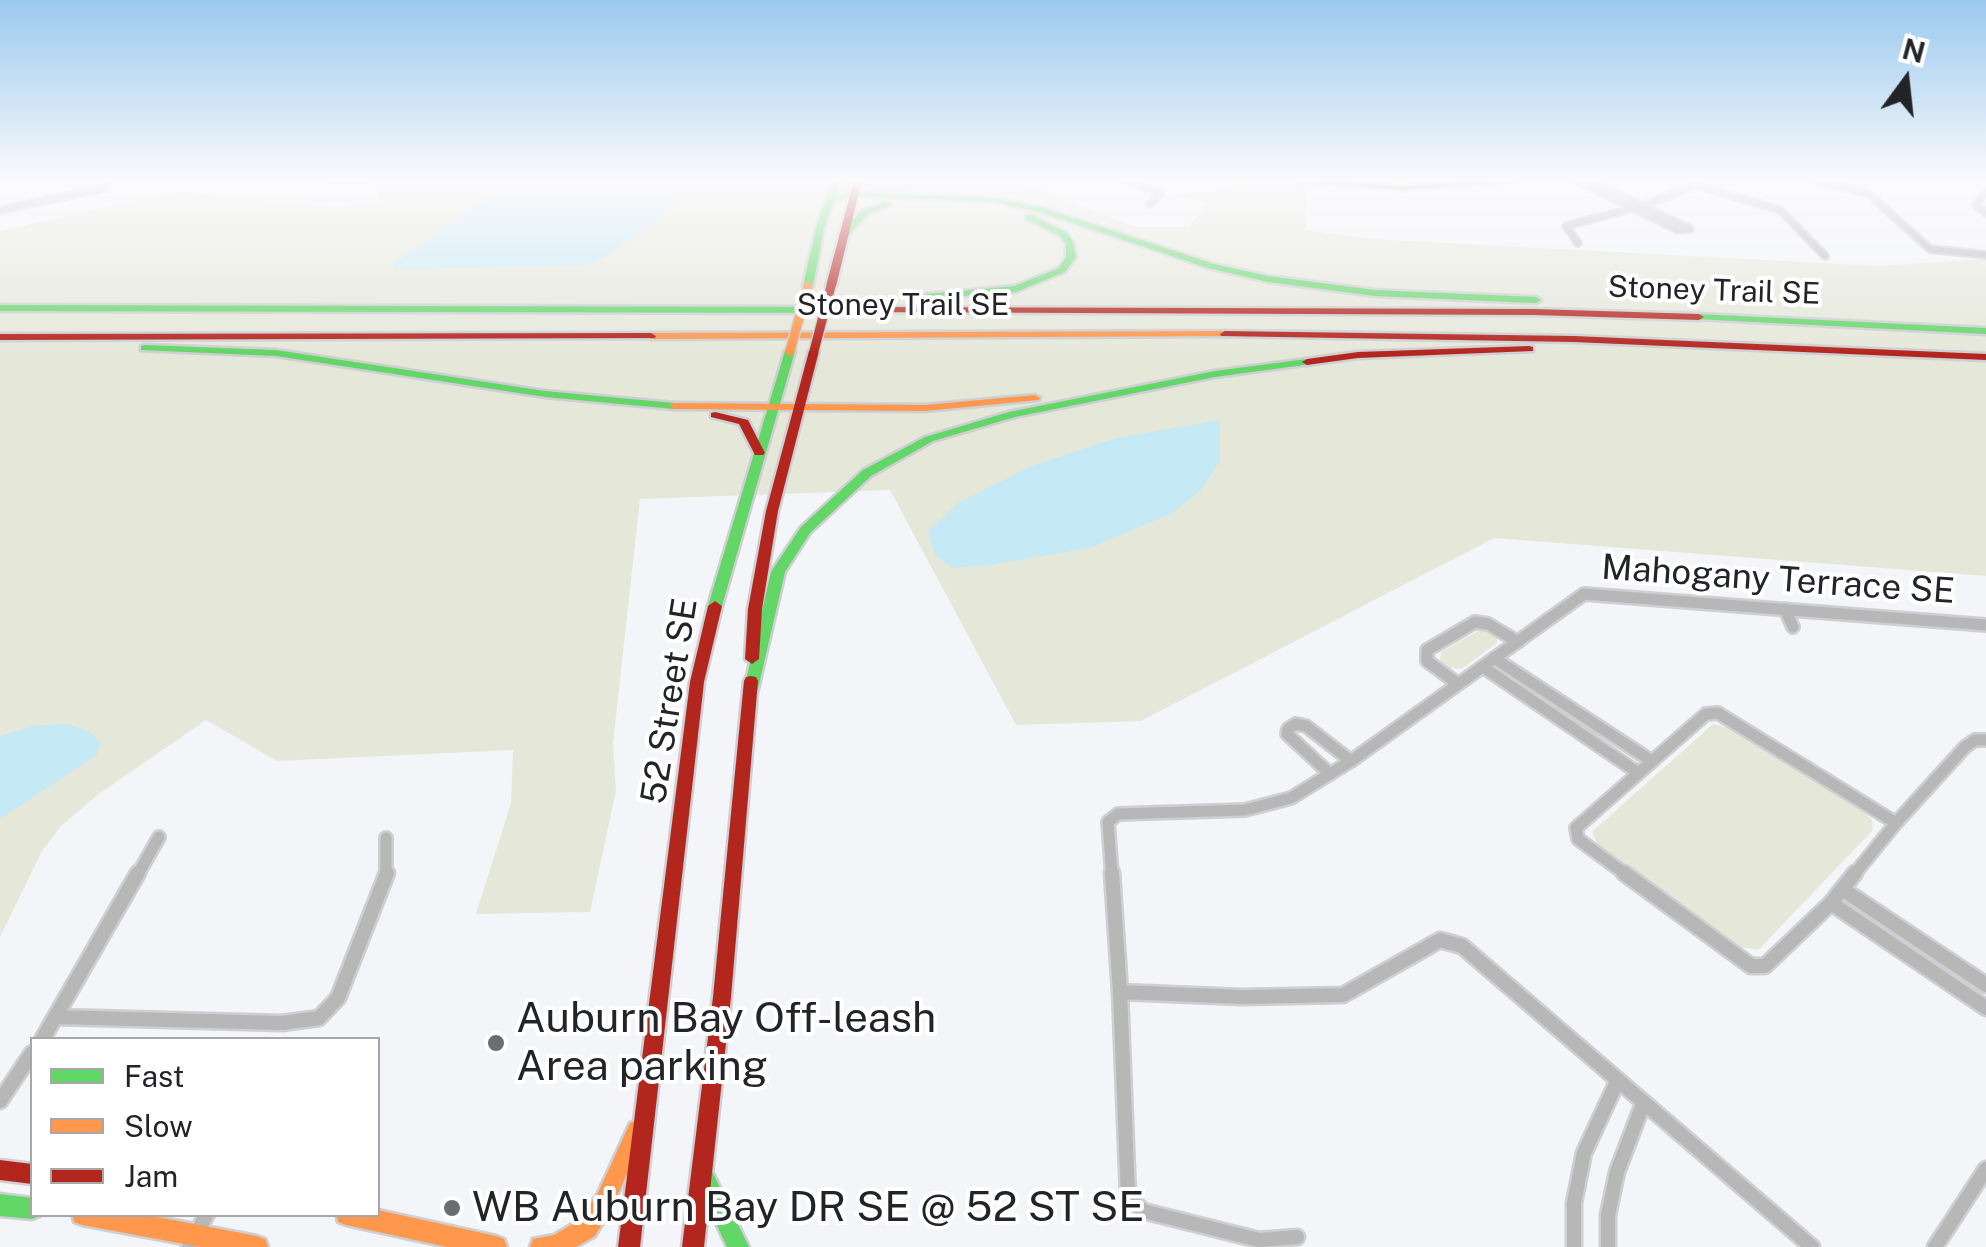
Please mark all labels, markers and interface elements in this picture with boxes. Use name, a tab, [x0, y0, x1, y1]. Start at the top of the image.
north arrow	[1856, 30, 1956, 130]
text: N	[1899, 32, 1929, 69]
street label: Stoney Trail SE	[1607, 269, 1821, 313]
street label: Stoney Trail SE	[797, 288, 1009, 324]
street label: Mahogany Terrace SE	[1600, 547, 1956, 613]
street label: 52 Street SE	[633, 595, 707, 807]
place label: Auburn Bay Off-leash Area parking	[516, 994, 936, 1092]
marker: Auburn Bay Off-leash Area parking	[485, 1032, 507, 1054]
legend	[30, 1037, 380, 1217]
text: Fast	[124, 1058, 184, 1094]
text: Slow	[124, 1108, 193, 1144]
text: Jam	[124, 1158, 178, 1194]
place label: WB Auburn Bay DR SE @ 52 ST SE	[472, 1183, 1144, 1233]
marker: WB Auburn Bay DR SE @ 52 ST SE	[441, 1197, 463, 1219]

